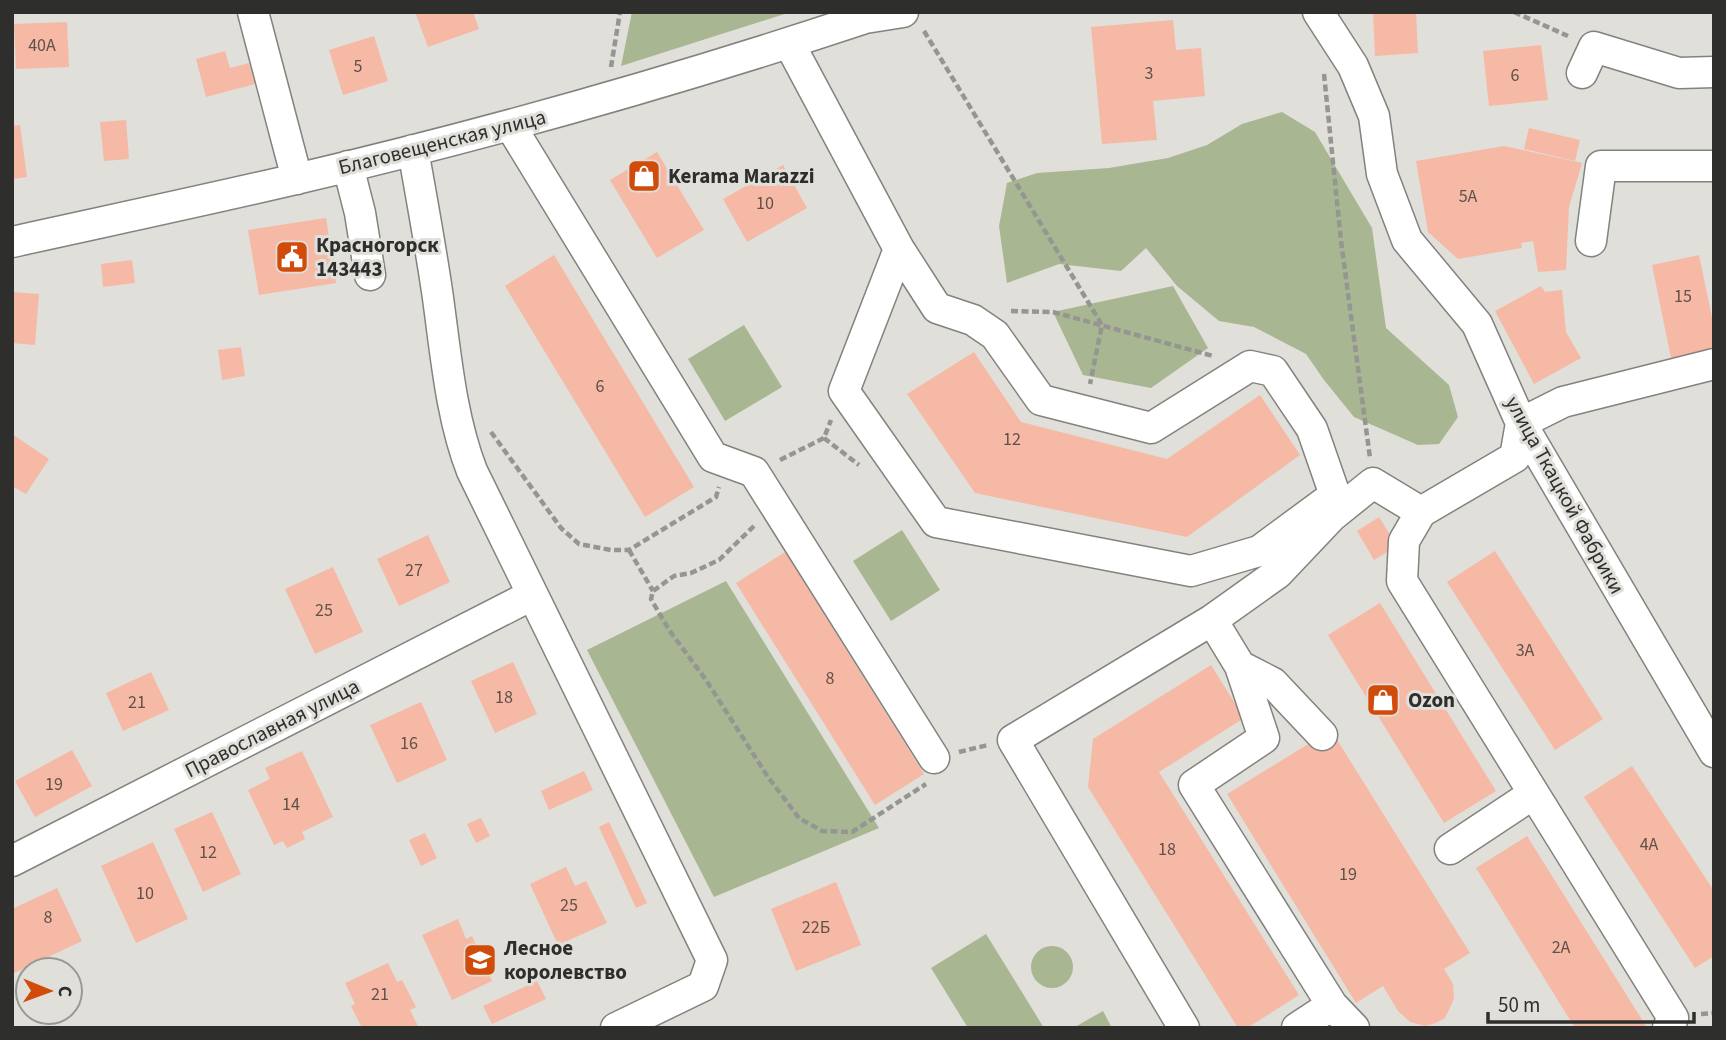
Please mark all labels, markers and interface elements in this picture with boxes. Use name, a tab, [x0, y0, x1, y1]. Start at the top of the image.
house number: 40А	[28, 33, 56, 58]
house number: 5	[354, 54, 363, 79]
house number: 3	[1145, 61, 1154, 86]
house number: 6	[1511, 63, 1520, 88]
street label: Благовещенская улица	[335, 102, 549, 182]
shop icon: Kerama Marazzi	[625, 157, 663, 195]
place label: Kerama Marazzi	[668, 161, 815, 191]
house number: 5А	[1459, 184, 1478, 209]
house number: 10	[756, 191, 774, 216]
place label: Красногорск 143443	[316, 230, 439, 284]
public building icon: Красногорск 143443	[273, 238, 311, 276]
house number: 15	[1674, 284, 1692, 309]
house number: 6	[596, 374, 605, 399]
street label: улица Ткацкой Фабрики	[1498, 391, 1632, 599]
house number: 12	[1003, 427, 1021, 452]
house number: 27	[405, 558, 423, 583]
house number: 25	[315, 598, 333, 623]
house number: 3А	[1516, 638, 1535, 663]
house number: 8	[826, 666, 835, 691]
street label: Православная улица	[180, 671, 364, 785]
shop icon: Ozon	[1364, 681, 1402, 719]
house number: 18	[495, 685, 513, 710]
place label: Ozon	[1408, 685, 1455, 715]
house number: 21	[128, 690, 146, 715]
house number: 16	[400, 731, 418, 756]
house number: 19	[45, 772, 63, 797]
house number: 14	[282, 792, 300, 817]
house number: 4А	[1640, 832, 1659, 857]
house number: 18	[1158, 837, 1176, 862]
house number: 12	[199, 840, 217, 865]
house number: 19	[1339, 862, 1357, 887]
house number: 10	[136, 881, 154, 906]
house number: 25	[560, 893, 578, 918]
house number: 8	[44, 905, 53, 930]
house number: 22Б	[802, 915, 830, 940]
place label: Лесное королевство	[503, 933, 627, 987]
house number: 2А	[1552, 935, 1571, 960]
school or university icon: Лесное королевство	[461, 941, 499, 979]
north arrow	[14, 956, 84, 1026]
scale bar	[1488, 981, 1694, 1025]
house number: 21	[371, 982, 389, 1007]
text: С	[51, 986, 78, 997]
text: 50 m	[1498, 990, 1540, 1020]

